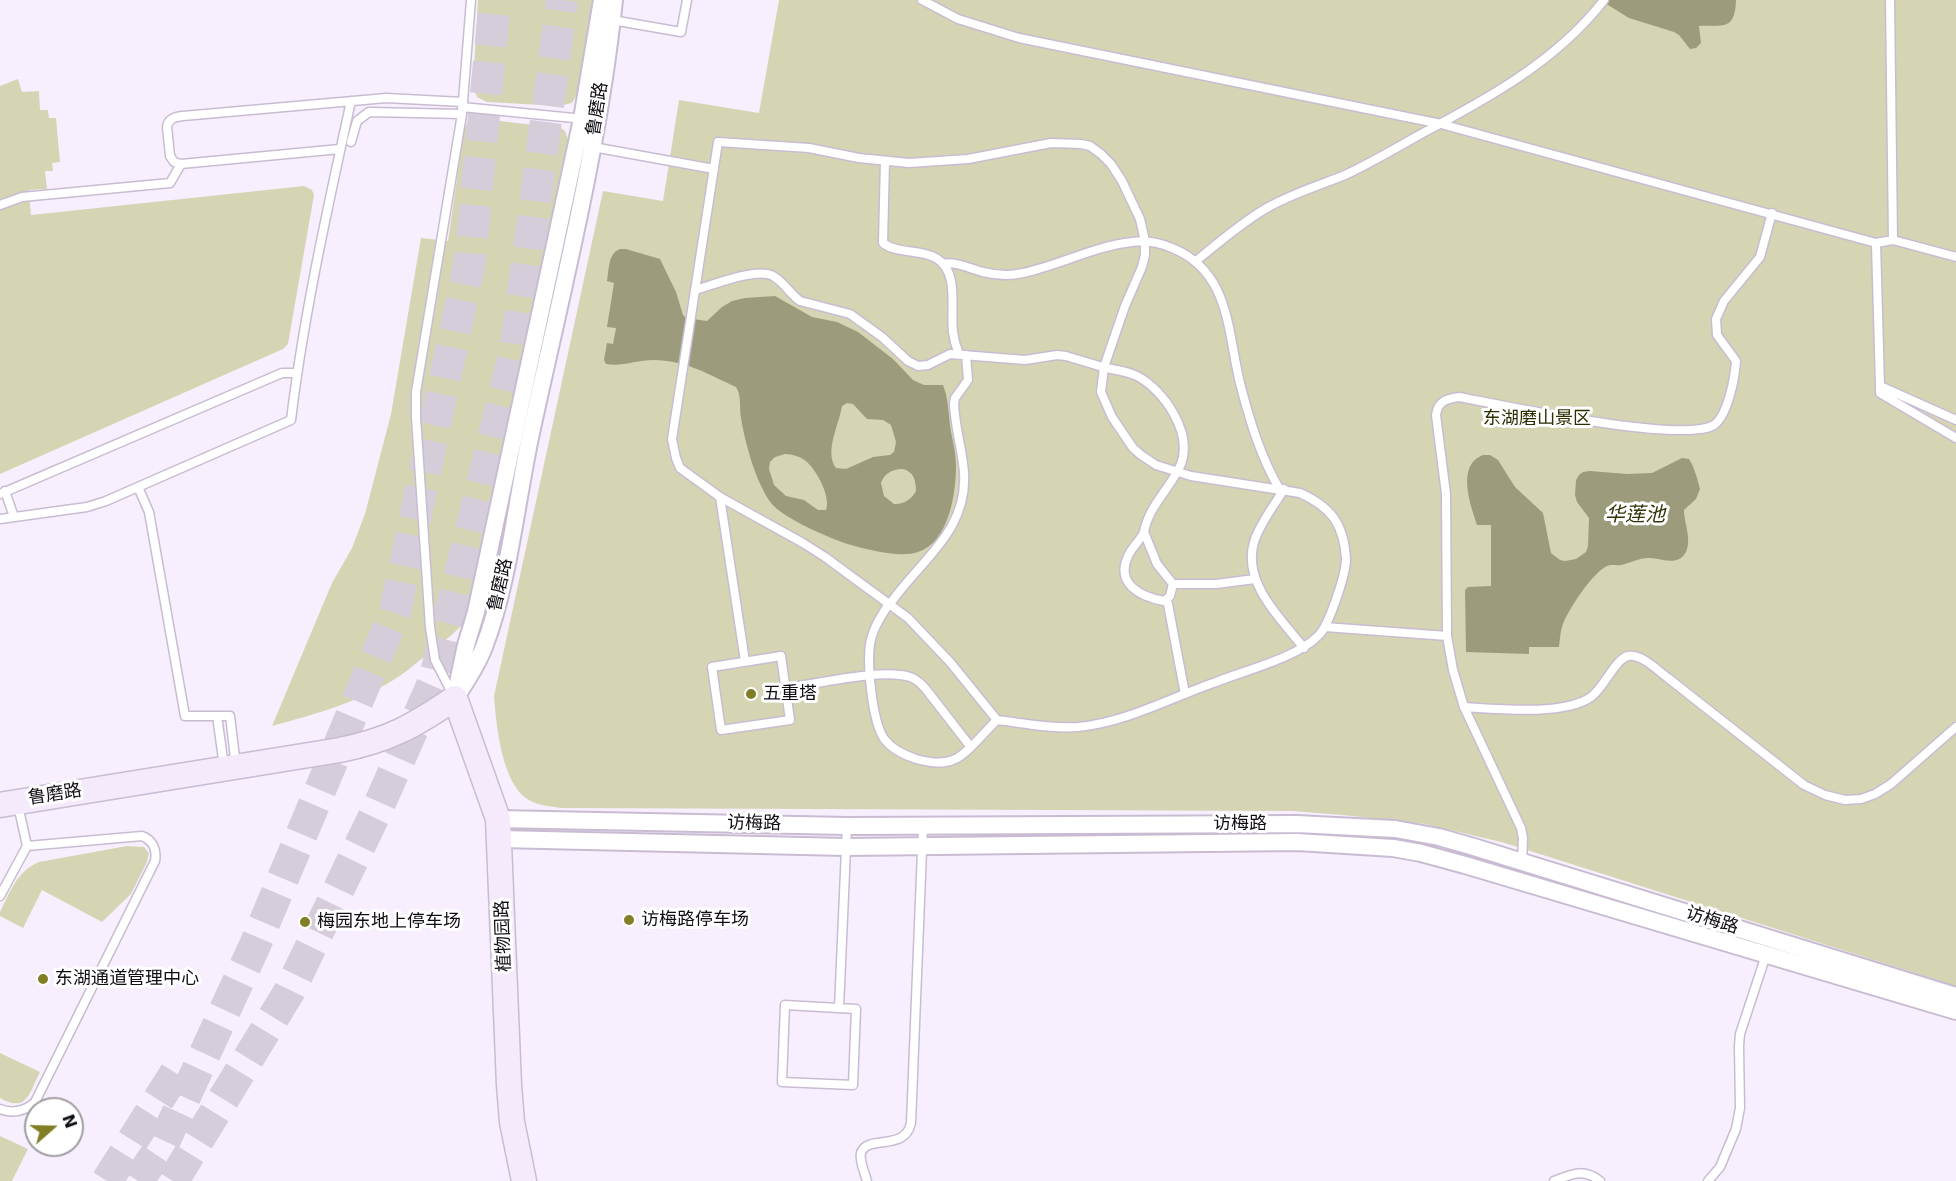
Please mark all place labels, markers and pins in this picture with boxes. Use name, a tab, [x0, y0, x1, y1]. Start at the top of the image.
place label: 五重塔	[763, 683, 817, 705]
marker: 五重塔	[744, 687, 758, 701]
place label: 访梅路停车场	[641, 909, 749, 931]
place label: 梅园东地上停车场	[317, 911, 461, 933]
marker: 访梅路停车场	[622, 913, 636, 927]
marker: 梅园东地上停车场	[298, 915, 312, 929]
place label: 东湖通道管理中心	[55, 968, 199, 990]
marker: 东湖通道管理中心	[36, 972, 50, 986]

